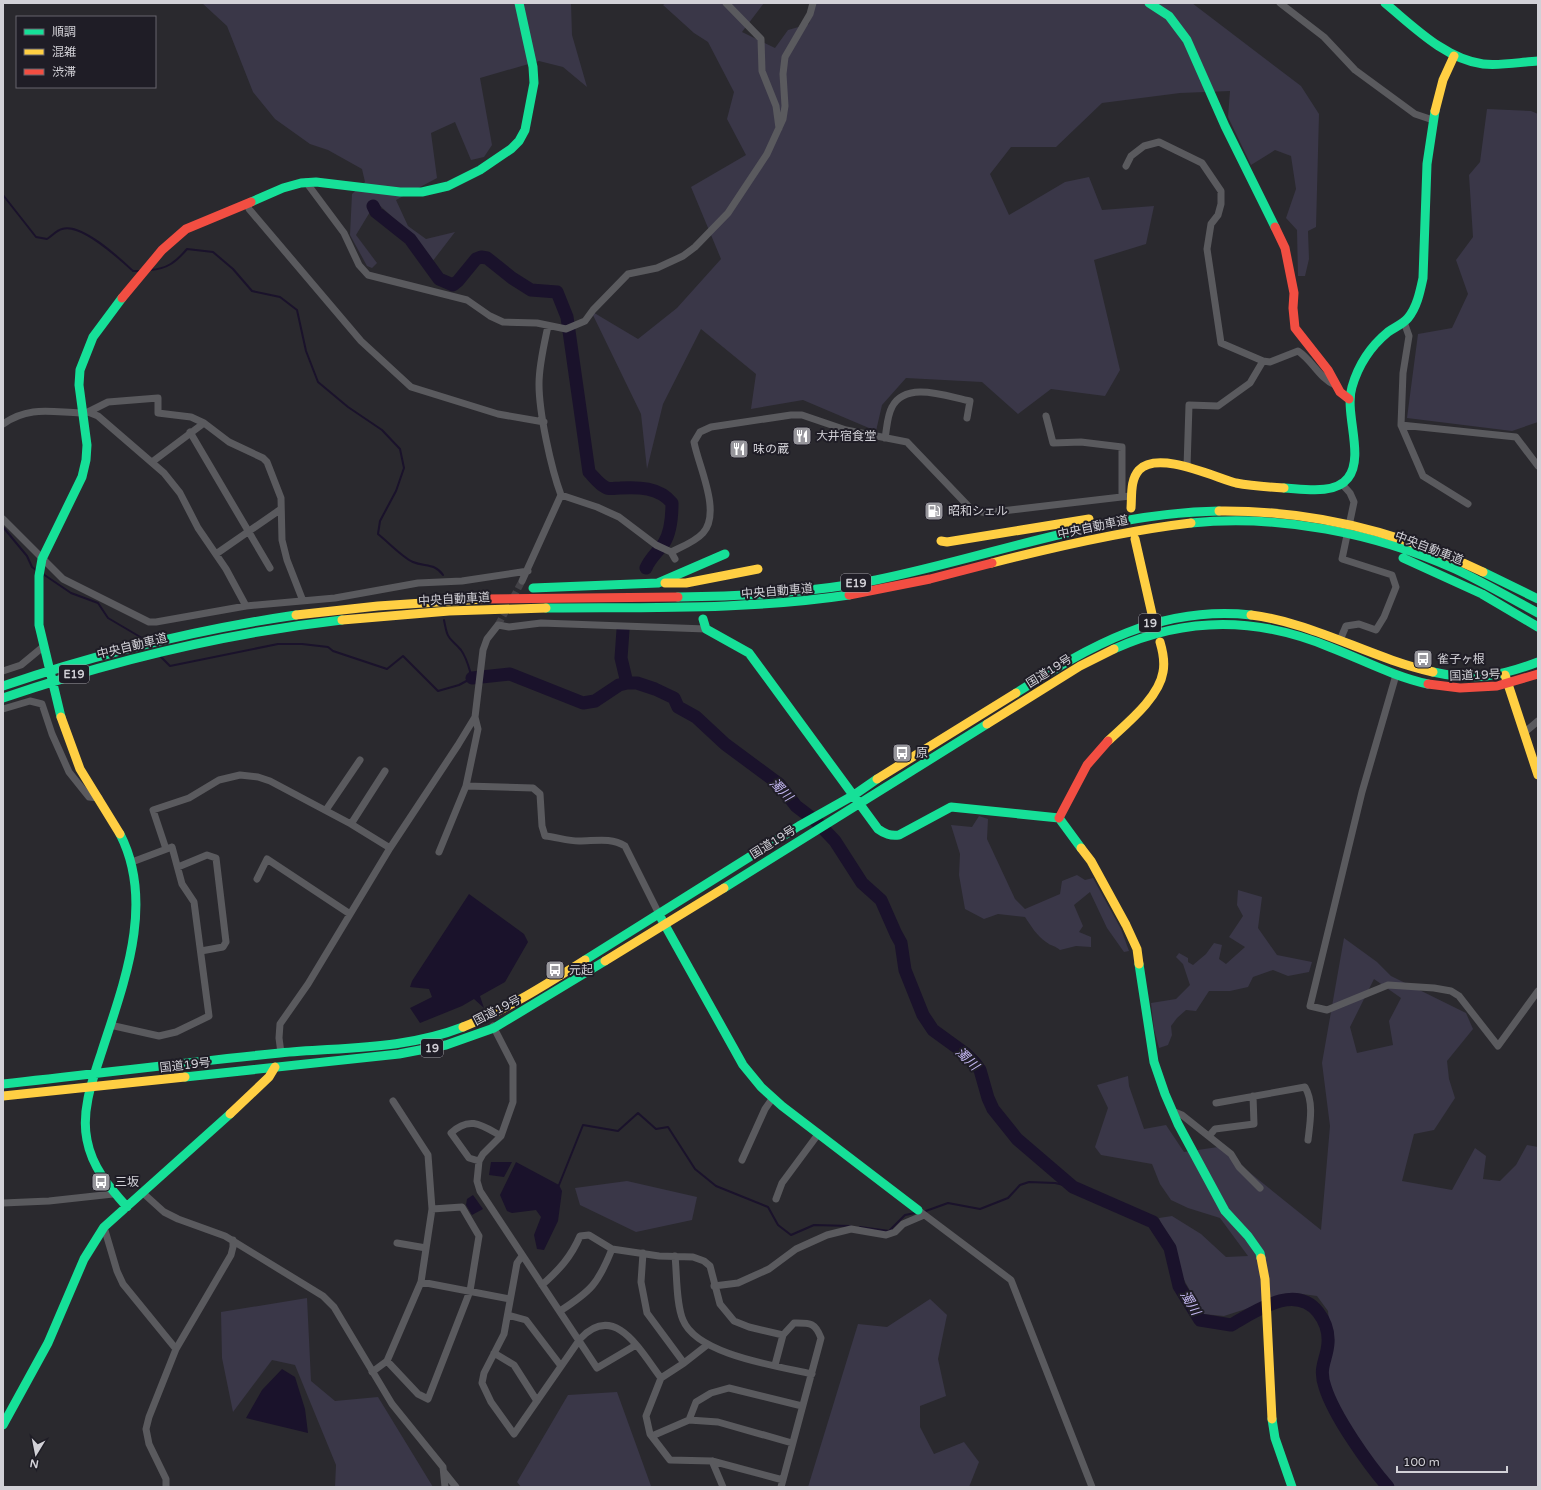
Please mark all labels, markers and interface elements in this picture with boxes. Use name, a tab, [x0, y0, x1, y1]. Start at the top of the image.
legend	[16, 16, 156, 88]
text: 順調	[52, 25, 76, 39]
text: 混雑	[52, 45, 76, 59]
text: 渋滞	[52, 65, 76, 79]
restaurant icon: 大井宿食堂	[791, 425, 813, 447]
place label: 大井宿食堂	[816, 429, 876, 443]
restaurant icon: 味の蔵	[728, 438, 750, 460]
place label: 味の蔵	[753, 442, 789, 456]
fuel station icon: 昭和シェル	[923, 500, 945, 522]
place label: 昭和シェル	[948, 504, 1008, 518]
street label: 中央自動車道	[1056, 513, 1130, 541]
street label: 中央自動車道	[1393, 529, 1465, 567]
road number: E19	[841, 574, 871, 592]
street label: 中央自動車道	[741, 581, 813, 601]
street label: 中央自動車道	[418, 590, 490, 608]
road number: 19	[1139, 614, 1161, 632]
street label: 中央自動車道	[95, 630, 169, 662]
bus stop icon: 雀子ヶ根	[1412, 648, 1434, 670]
street label: 国道19号	[1024, 652, 1074, 690]
place label: 雀子ヶ根	[1437, 652, 1485, 666]
road number: E19	[59, 665, 89, 683]
street label: 国道19号	[1449, 667, 1501, 683]
bus stop icon: 原	[891, 742, 913, 764]
place label: 原	[916, 746, 928, 760]
water label: 濁川	[766, 775, 797, 806]
street label: 国道19号	[748, 823, 798, 861]
bus stop icon: 元起	[544, 959, 566, 981]
place label: 元起	[569, 963, 593, 977]
street label: 国道19号	[471, 992, 523, 1028]
road number: 19	[421, 1039, 443, 1057]
water label: 濁川	[952, 1044, 983, 1075]
street label: 国道19号	[159, 1055, 211, 1075]
bus stop icon: 三坂	[90, 1171, 112, 1193]
place label: 三坂	[115, 1175, 139, 1189]
water label: 濁川	[1176, 1288, 1205, 1320]
north arrow	[16, 1434, 56, 1474]
scale bar	[1397, 1448, 1507, 1474]
text: 100 m	[1403, 1455, 1440, 1469]
text: N	[29, 1456, 40, 1471]

